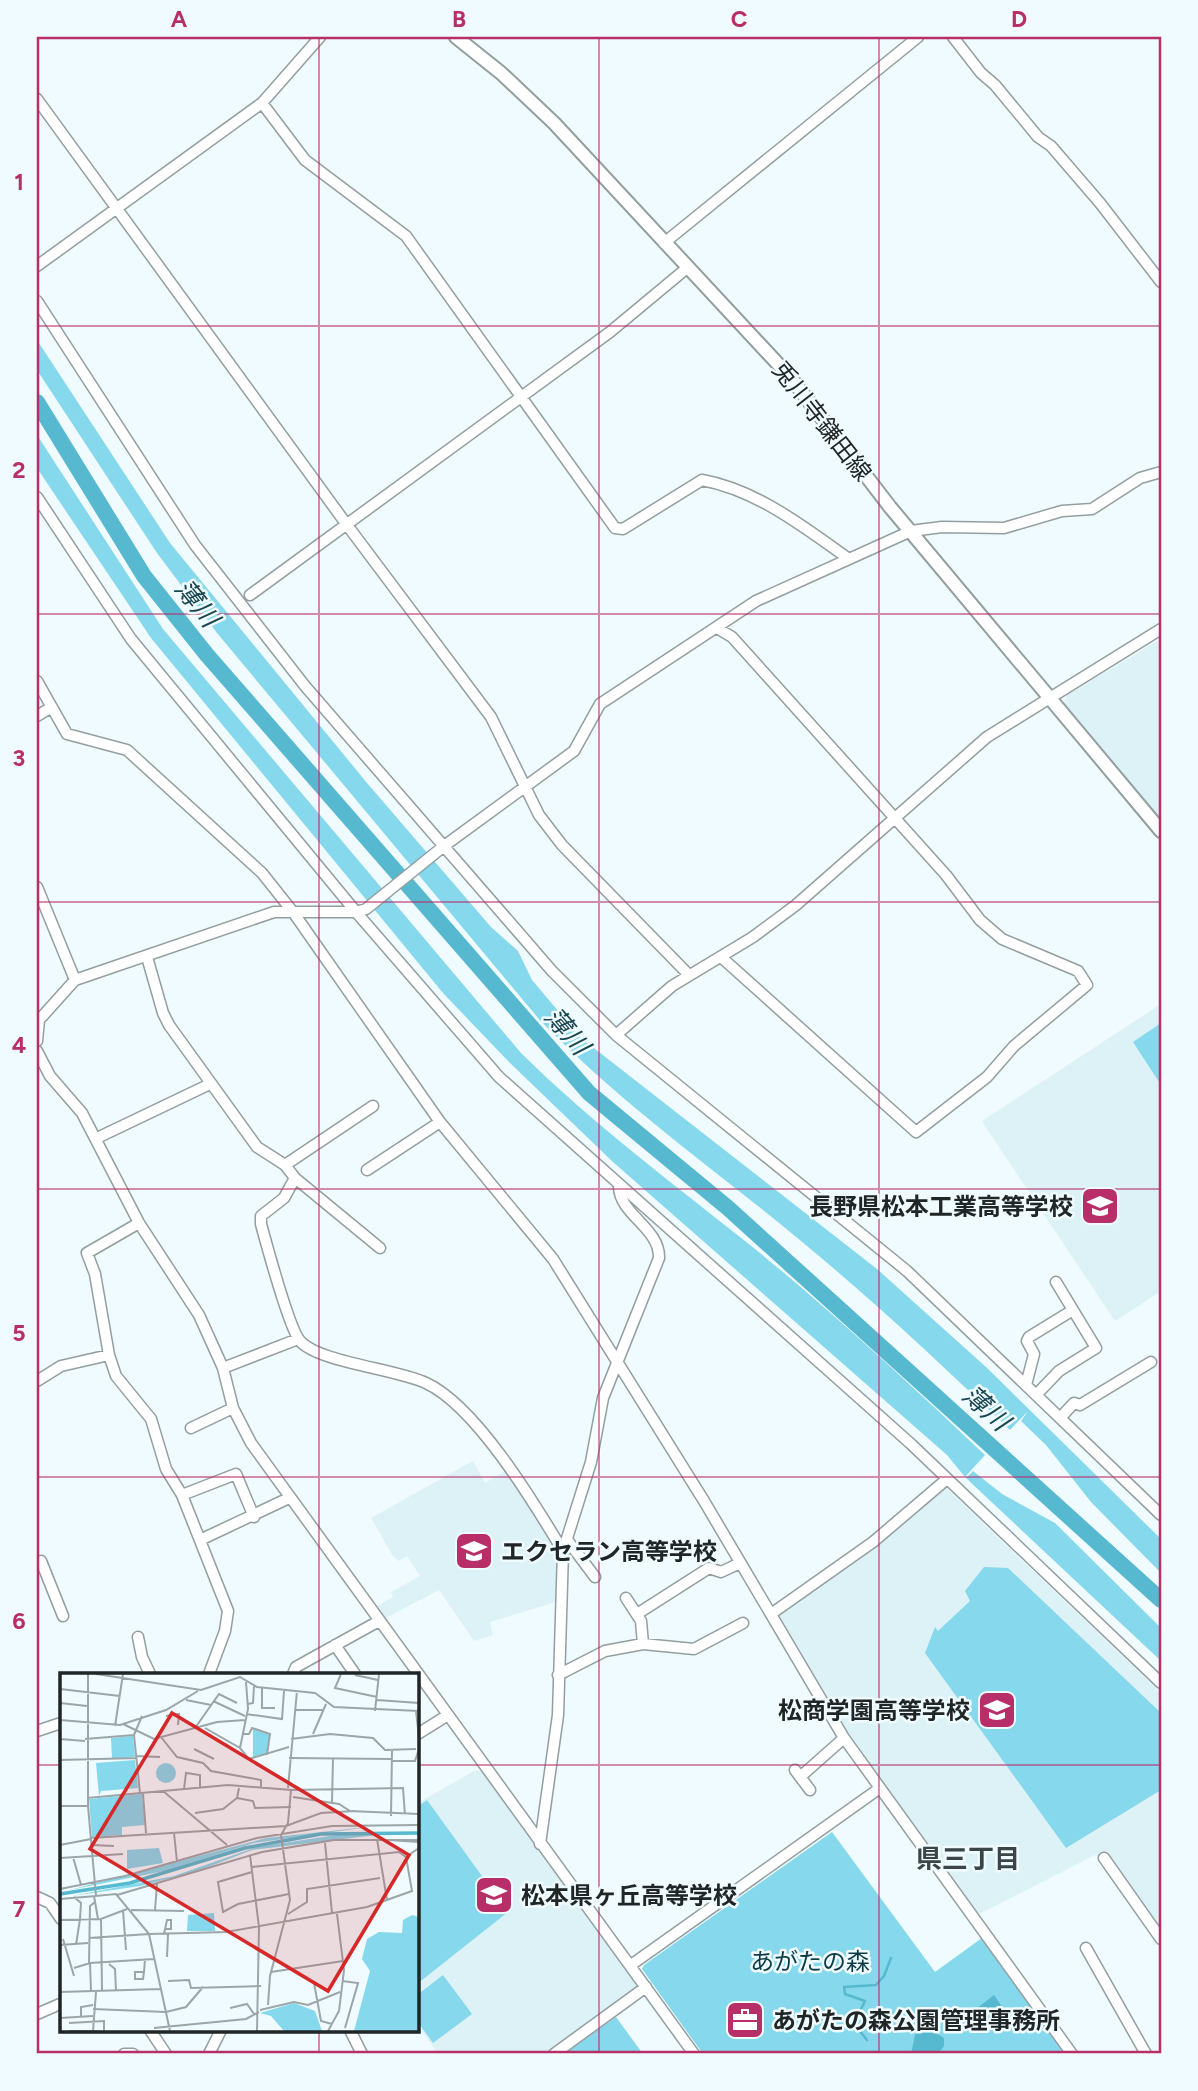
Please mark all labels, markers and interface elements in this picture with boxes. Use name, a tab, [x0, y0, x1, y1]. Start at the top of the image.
text: A	[171, 5, 188, 33]
text: B	[452, 5, 466, 33]
text: C	[731, 5, 748, 33]
text: D	[1011, 5, 1027, 33]
text: 1	[14, 168, 24, 196]
street label: 兎川寺鎌田線	[766, 355, 878, 487]
text: 2	[12, 456, 26, 484]
water label: 薄川	[168, 573, 228, 636]
text: 3	[13, 744, 25, 772]
water label: 薄川	[538, 1001, 598, 1063]
text: 4	[12, 1031, 26, 1059]
school or university icon: 長野県松本工業高等学校	[1079, 1185, 1121, 1227]
place label: 長野県松本工業高等学校	[809, 1192, 1073, 1221]
text: 5	[12, 1319, 26, 1347]
water label: 薄川	[956, 1379, 1018, 1439]
school or university icon: エクセラン高等学校	[453, 1530, 495, 1572]
place label: エクセラン高等学校	[501, 1537, 717, 1566]
text: 6	[12, 1607, 26, 1635]
inset map	[60, 1673, 418, 2032]
school or university icon: 松商学園高等学校	[976, 1689, 1018, 1731]
place label: 松商学園高等学校	[778, 1696, 970, 1725]
district label: 県三丁目	[916, 1843, 1020, 1875]
school or university icon: 松本県ヶ丘高等学校	[473, 1874, 515, 1916]
place label: 松本県ヶ丘高等学校	[521, 1881, 737, 1910]
text: 7	[13, 1895, 26, 1923]
park label: あがたの森	[750, 1947, 870, 1976]
office icon: あがたの森公園管理事務所	[724, 1999, 766, 2041]
place label: あがたの森公園管理事務所	[772, 2006, 1060, 2035]

